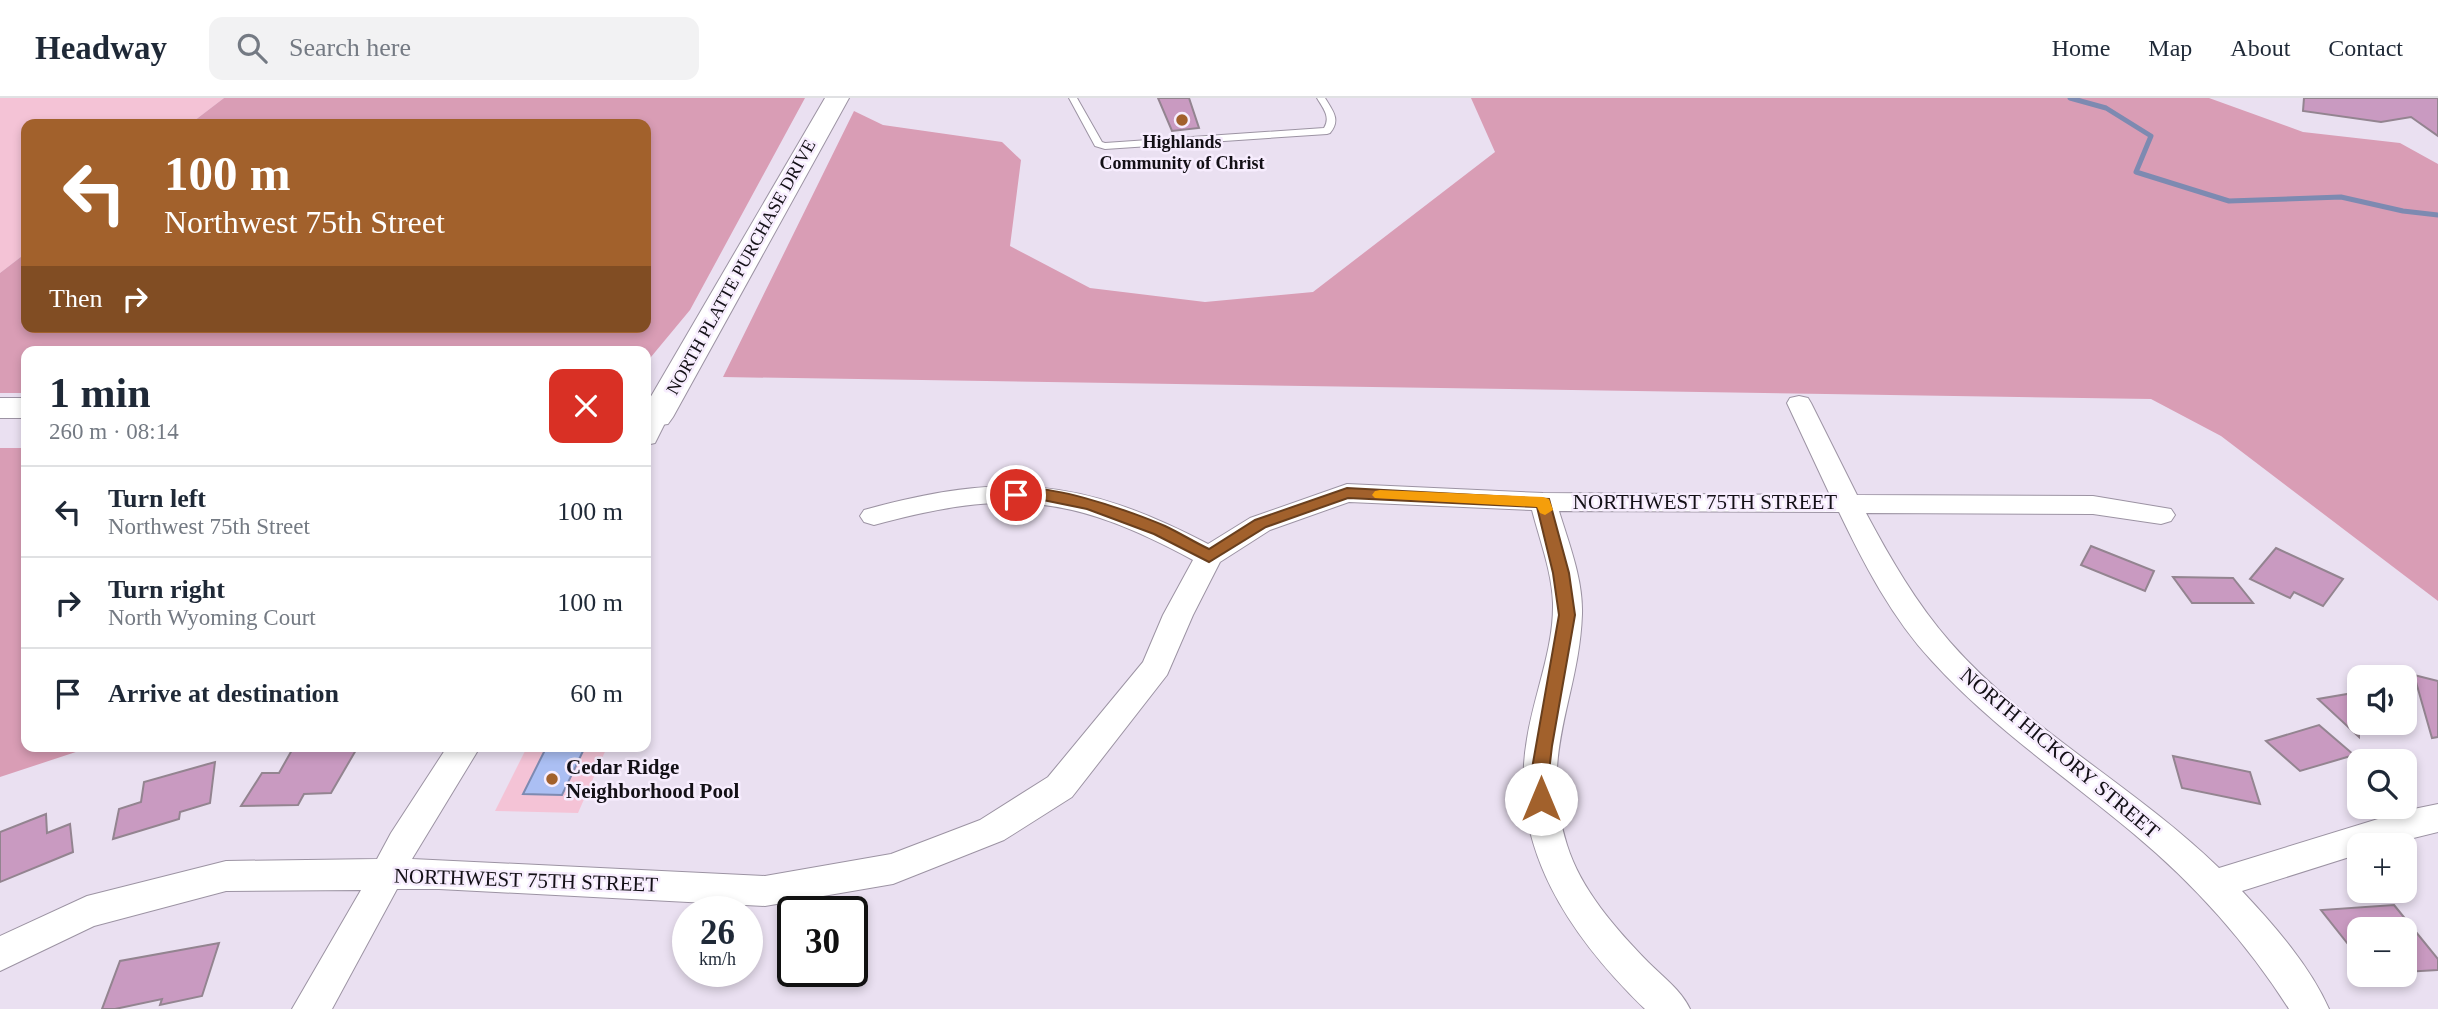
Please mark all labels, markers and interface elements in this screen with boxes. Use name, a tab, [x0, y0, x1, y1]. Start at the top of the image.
search box	[209, 17, 699, 80]
icon: search	[233, 29, 271, 67]
text: Headway	[35, 30, 167, 66]
text: Search here	[289, 33, 411, 62]
text: Home	[2052, 35, 2110, 61]
text: Map	[2148, 35, 2192, 61]
text: About	[2230, 35, 2290, 61]
text: Contact	[2328, 35, 2403, 61]
marker: Highlands Community of Christ	[1174, 112, 1190, 128]
place label: Highlands Community of Christ	[1100, 132, 1265, 173]
street label: NORTH PLATTE PURCHASE DRIVE	[662, 136, 820, 398]
text: 100 m	[164, 146, 291, 201]
icon: left	[49, 147, 140, 238]
text: Northwest 75th Street	[164, 204, 445, 240]
icon: right	[116, 280, 154, 318]
text: Then	[49, 284, 102, 313]
button: close	[549, 369, 623, 443]
text: 1 min	[49, 370, 151, 416]
text: 260 m · 08:14	[49, 419, 179, 444]
pin	[986, 465, 1046, 525]
icon: arrive	[997, 476, 1035, 514]
text: Turn left	[108, 484, 206, 513]
street label: NORTHWEST 75TH STREET	[1573, 490, 1837, 514]
icon: left	[49, 493, 87, 531]
text: 100 m	[557, 497, 623, 526]
text: Northwest 75th Street	[108, 514, 310, 539]
text: Turn right	[108, 575, 225, 604]
icon: right	[49, 584, 87, 622]
text: 100 m	[557, 588, 623, 617]
text: North Wyoming Court	[108, 605, 316, 630]
street label: NORTH HICKORY STREET	[1956, 663, 2164, 843]
map controls	[2347, 665, 2417, 987]
button: sound	[2347, 665, 2417, 735]
icon: arrive	[49, 675, 87, 713]
text: Arrive at destination	[108, 679, 339, 708]
text: 60 m	[570, 679, 623, 708]
button: search	[2347, 749, 2417, 819]
place label: Cedar Ridge Neighborhood Pool	[566, 755, 739, 803]
position arrow	[1504, 762, 1578, 836]
marker: Cedar Ridge Neighborhood Pool	[544, 771, 560, 787]
button: +	[2347, 833, 2417, 903]
street label: NORTHWEST 75TH STREET	[393, 863, 659, 897]
speed limit sign: 30	[777, 896, 868, 987]
text: 26	[700, 913, 735, 952]
button: −	[2347, 917, 2417, 987]
text: km/h	[699, 949, 736, 969]

